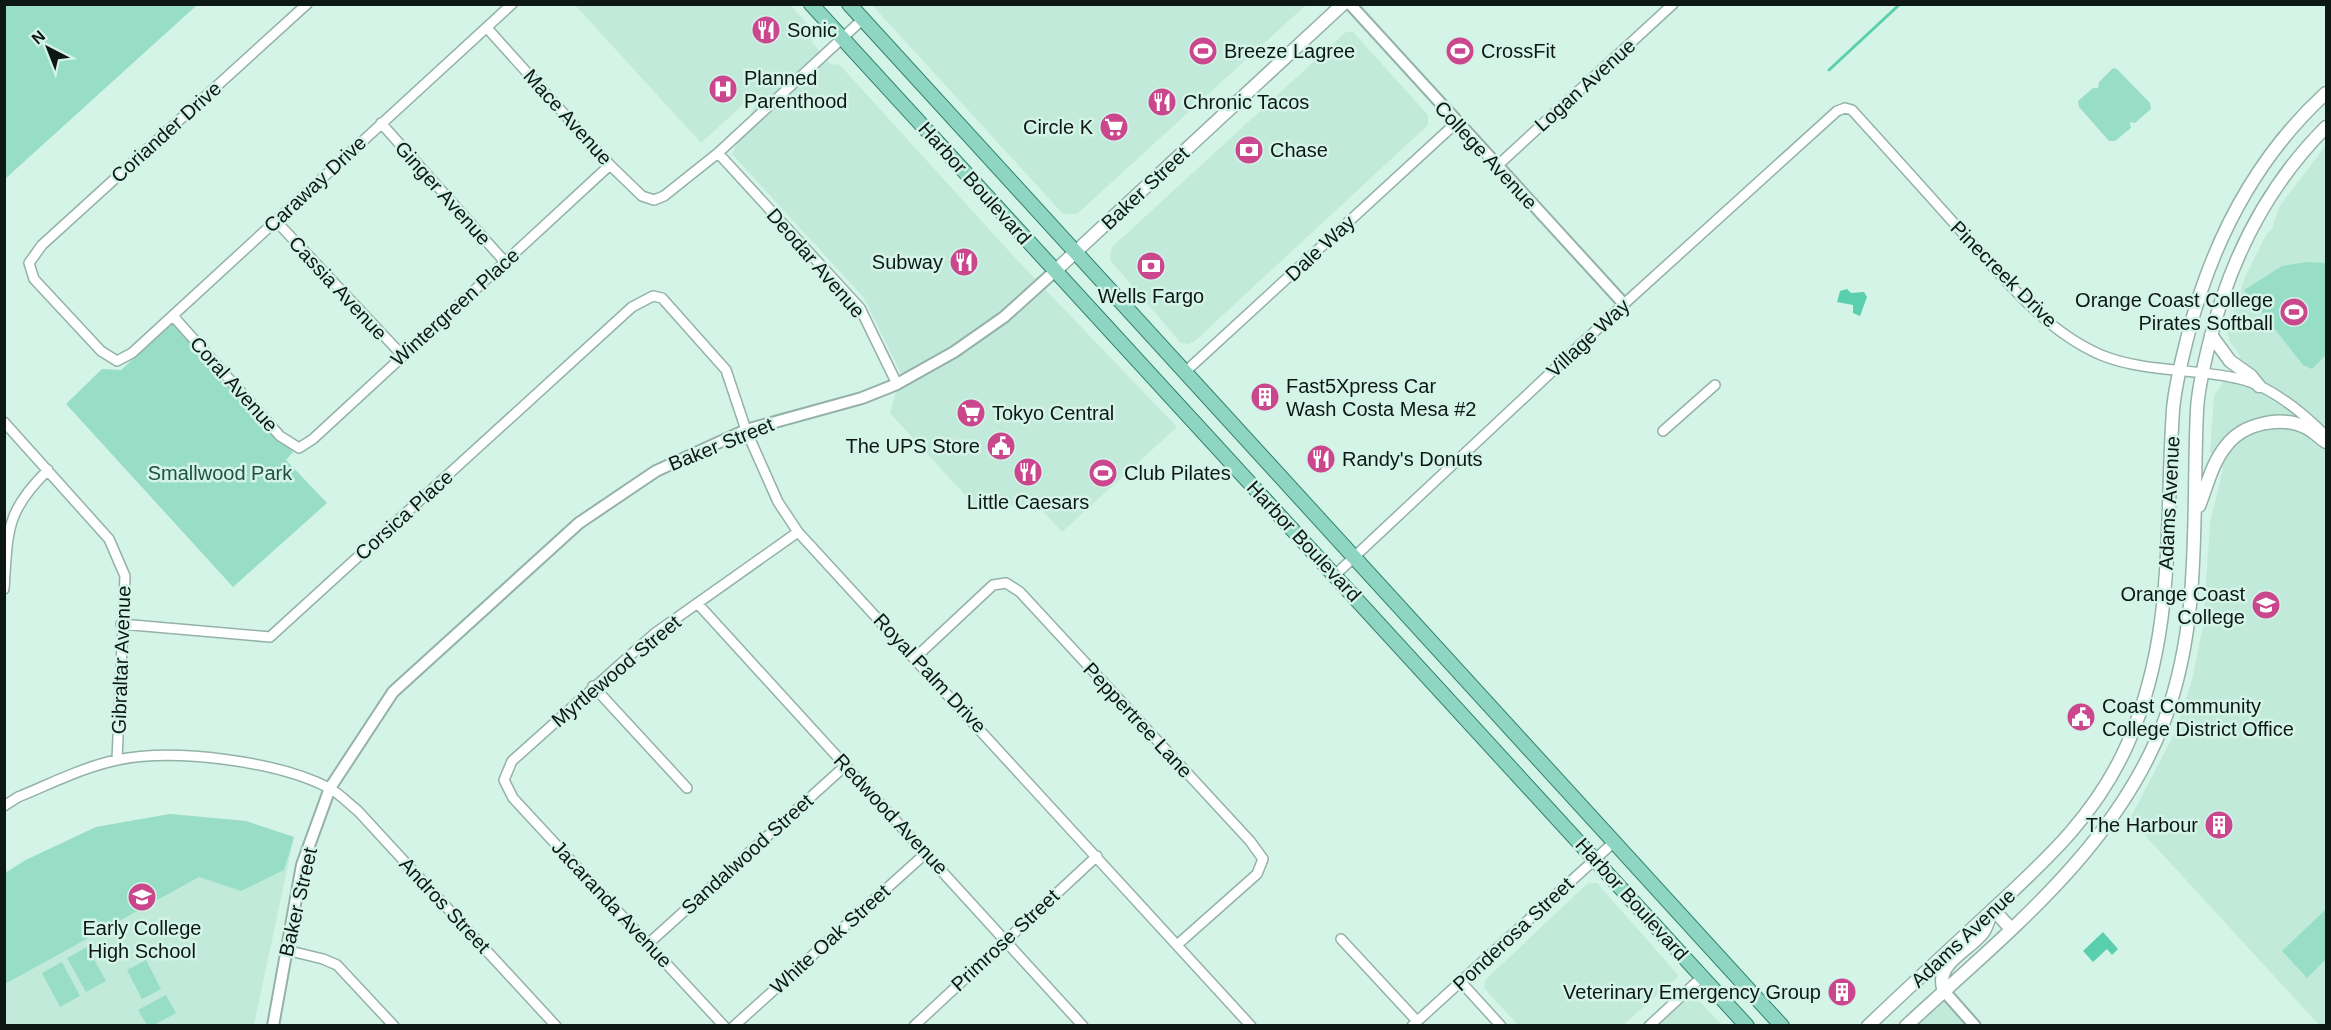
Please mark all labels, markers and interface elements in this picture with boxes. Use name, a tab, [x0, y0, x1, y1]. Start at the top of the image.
restaurant icon: Sonic	[750, 14, 782, 46]
north arrow	[18, 18, 78, 78]
place label: Sonic	[787, 19, 837, 41]
text: N	[28, 27, 48, 47]
street label: Logan Avenue	[1530, 34, 1640, 136]
sports icon: Breeze Lagree	[1187, 35, 1219, 67]
sports icon: CrossFit	[1444, 35, 1476, 67]
place label: Breeze Lagree	[1224, 40, 1355, 62]
place label: CrossFit	[1481, 40, 1556, 62]
street label: Mace Avenue	[519, 65, 617, 169]
place label: Planned Parenthood	[744, 67, 847, 112]
hospital icon: Planned Parenthood	[707, 73, 739, 105]
street label: Coriander Drive	[107, 77, 225, 187]
restaurant icon: Chronic Tacos	[1146, 86, 1178, 118]
place label: Chronic Tacos	[1183, 91, 1309, 113]
street label: College Avenue	[1430, 96, 1542, 214]
supermarket icon: Circle K	[1098, 111, 1130, 143]
place label: Circle K	[1023, 116, 1094, 138]
street label: Harbor Boulevard	[914, 117, 1036, 249]
street label: Caraway Drive	[260, 131, 370, 237]
bank icon: Chase	[1233, 134, 1265, 166]
street label: Ginger Avenue	[391, 137, 495, 249]
place label: Chase	[1270, 139, 1328, 161]
street label: Baker Street	[1097, 142, 1193, 234]
street label: Deodar Avenue	[763, 204, 869, 322]
street label: Dale Way	[1281, 211, 1359, 285]
street label: Pinecreek Drive	[1946, 216, 2062, 332]
street label: Cassia Avenue	[285, 232, 391, 344]
street label: Wintergreen Place	[387, 244, 523, 370]
restaurant icon: Subway	[948, 246, 980, 278]
bank icon: Wells Fargo	[1135, 250, 1167, 282]
place label: Subway	[872, 251, 943, 273]
place label: Wells Fargo	[1098, 285, 1204, 307]
place label: Orange Coast College Pirates Softball	[2075, 289, 2273, 334]
street label: Village Way	[1542, 294, 1634, 382]
sports icon: Orange Coast College Pirates Softball	[2278, 296, 2310, 328]
street label: Coral Avenue	[186, 332, 282, 436]
place label: Fast5Xpress Car Wash Costa Mesa #2	[1286, 375, 1476, 420]
building icon: Fast5Xpress Car Wash Costa Mesa #2	[1249, 381, 1281, 413]
supermarket icon: Tokyo Central	[955, 397, 987, 429]
place label: Tokyo Central	[992, 402, 1114, 424]
street label: Baker Street	[665, 413, 777, 475]
public building icon: The UPS Store	[985, 430, 1017, 462]
place label: The UPS Store	[845, 435, 980, 457]
street label: Adams Avenue	[2155, 435, 2183, 571]
restaurant icon: Randy's Donuts	[1305, 443, 1337, 475]
place label: Randy's Donuts	[1342, 448, 1483, 470]
restaurant icon: Little Caesars	[1012, 456, 1044, 488]
sports icon: Club Pilates	[1087, 457, 1119, 489]
park label: Smallwood Park	[148, 462, 293, 484]
place label: Club Pilates	[1124, 462, 1231, 484]
street label: Corsica Place	[351, 466, 457, 564]
street label: Harbor Boulevard	[1243, 476, 1365, 606]
place label: Little Caesars	[967, 491, 1089, 513]
place label: Orange Coast College	[2120, 583, 2245, 628]
street label: Gibraltar Avenue	[107, 585, 135, 735]
school or university icon: Orange Coast College	[2250, 589, 2282, 621]
street label: Royal Palm Drive	[869, 609, 991, 737]
street label: Myrtlewood Street	[547, 610, 685, 731]
street label: Peppertree Lane	[1079, 658, 1197, 782]
place label: Coast Community College District Office	[2102, 695, 2294, 740]
public building icon: Coast Community College District Office	[2065, 701, 2097, 733]
street label: Redwood Avenue	[830, 749, 952, 879]
street label: Sandalwood Street	[677, 789, 817, 919]
building icon: The Harbour	[2203, 809, 2235, 841]
place label: The Harbour	[2086, 814, 2198, 836]
street label: Harbor Boulevard	[1571, 833, 1693, 965]
street label: Jacaranda Avenue	[548, 836, 676, 972]
street label: Baker Street	[275, 845, 321, 959]
street label: Andros Street	[395, 853, 495, 958]
street label: Ponderosa Street	[1449, 873, 1578, 995]
street label: White Oak Street	[766, 880, 894, 998]
school or university icon: Early College High School	[126, 881, 158, 913]
street label: Primrose Street	[947, 884, 1064, 995]
street label: Adams Avenue	[1906, 884, 2020, 992]
place label: Early College High School	[83, 917, 201, 962]
building icon: Veterinary Emergency Group	[1826, 976, 1858, 1008]
place label: Veterinary Emergency Group	[1563, 981, 1821, 1003]

